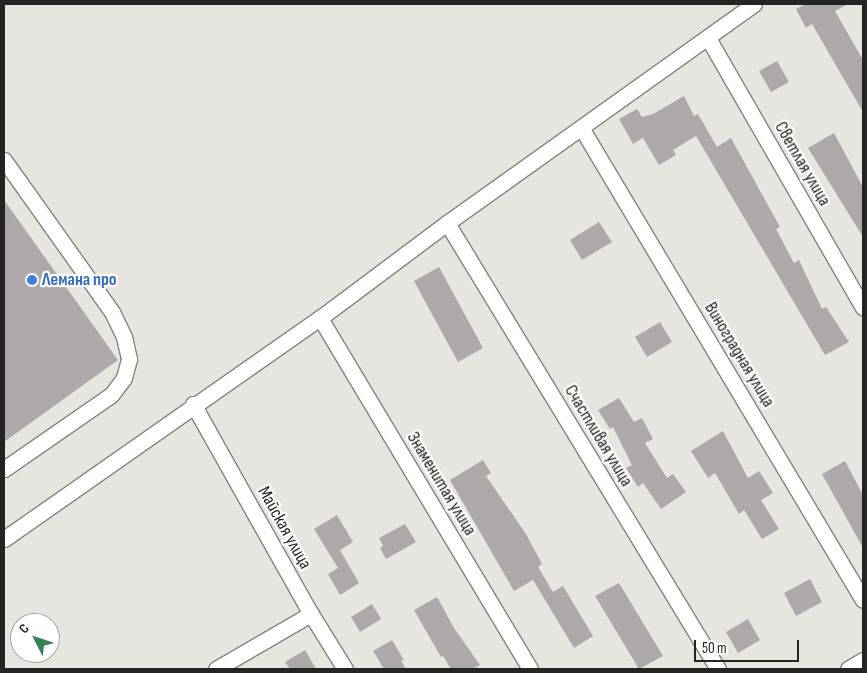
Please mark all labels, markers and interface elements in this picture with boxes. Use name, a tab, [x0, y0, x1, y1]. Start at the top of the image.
street label: Светлая улица	[769, 118, 835, 210]
place label: Лемана про	[42, 269, 117, 291]
marker: Лемана про	[26, 274, 38, 286]
street label: Виноградная улица	[699, 299, 779, 411]
street label: Счастливая улица	[559, 381, 637, 491]
street label: Знаменитая улица	[402, 428, 480, 540]
street label: Майская улица	[252, 483, 316, 573]
north arrow	[10, 613, 60, 663]
text: С	[15, 620, 33, 637]
scale bar	[697, 630, 802, 662]
text: 50 m	[702, 639, 727, 658]

